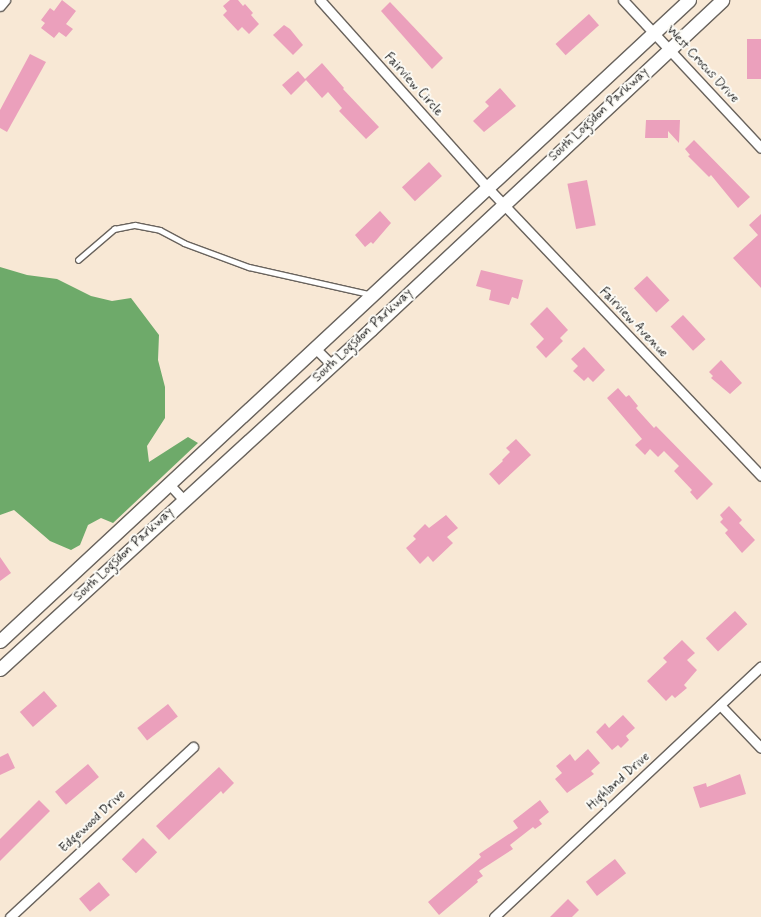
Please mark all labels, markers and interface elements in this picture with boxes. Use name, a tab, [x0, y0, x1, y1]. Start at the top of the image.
street label: West Crocus Drive	[663, 23, 741, 107]
street label: Fairview Circle	[380, 50, 446, 120]
street label: South Logsdon Parkway	[547, 66, 651, 164]
street label: Fairview Avenue	[596, 285, 670, 361]
street label: South Logsdon Parkway	[311, 287, 415, 385]
street label: South Logsdon Parkway	[72, 506, 176, 604]
street label: Highland Drive	[584, 750, 654, 814]
street label: Edgewood Drive	[57, 788, 129, 856]

